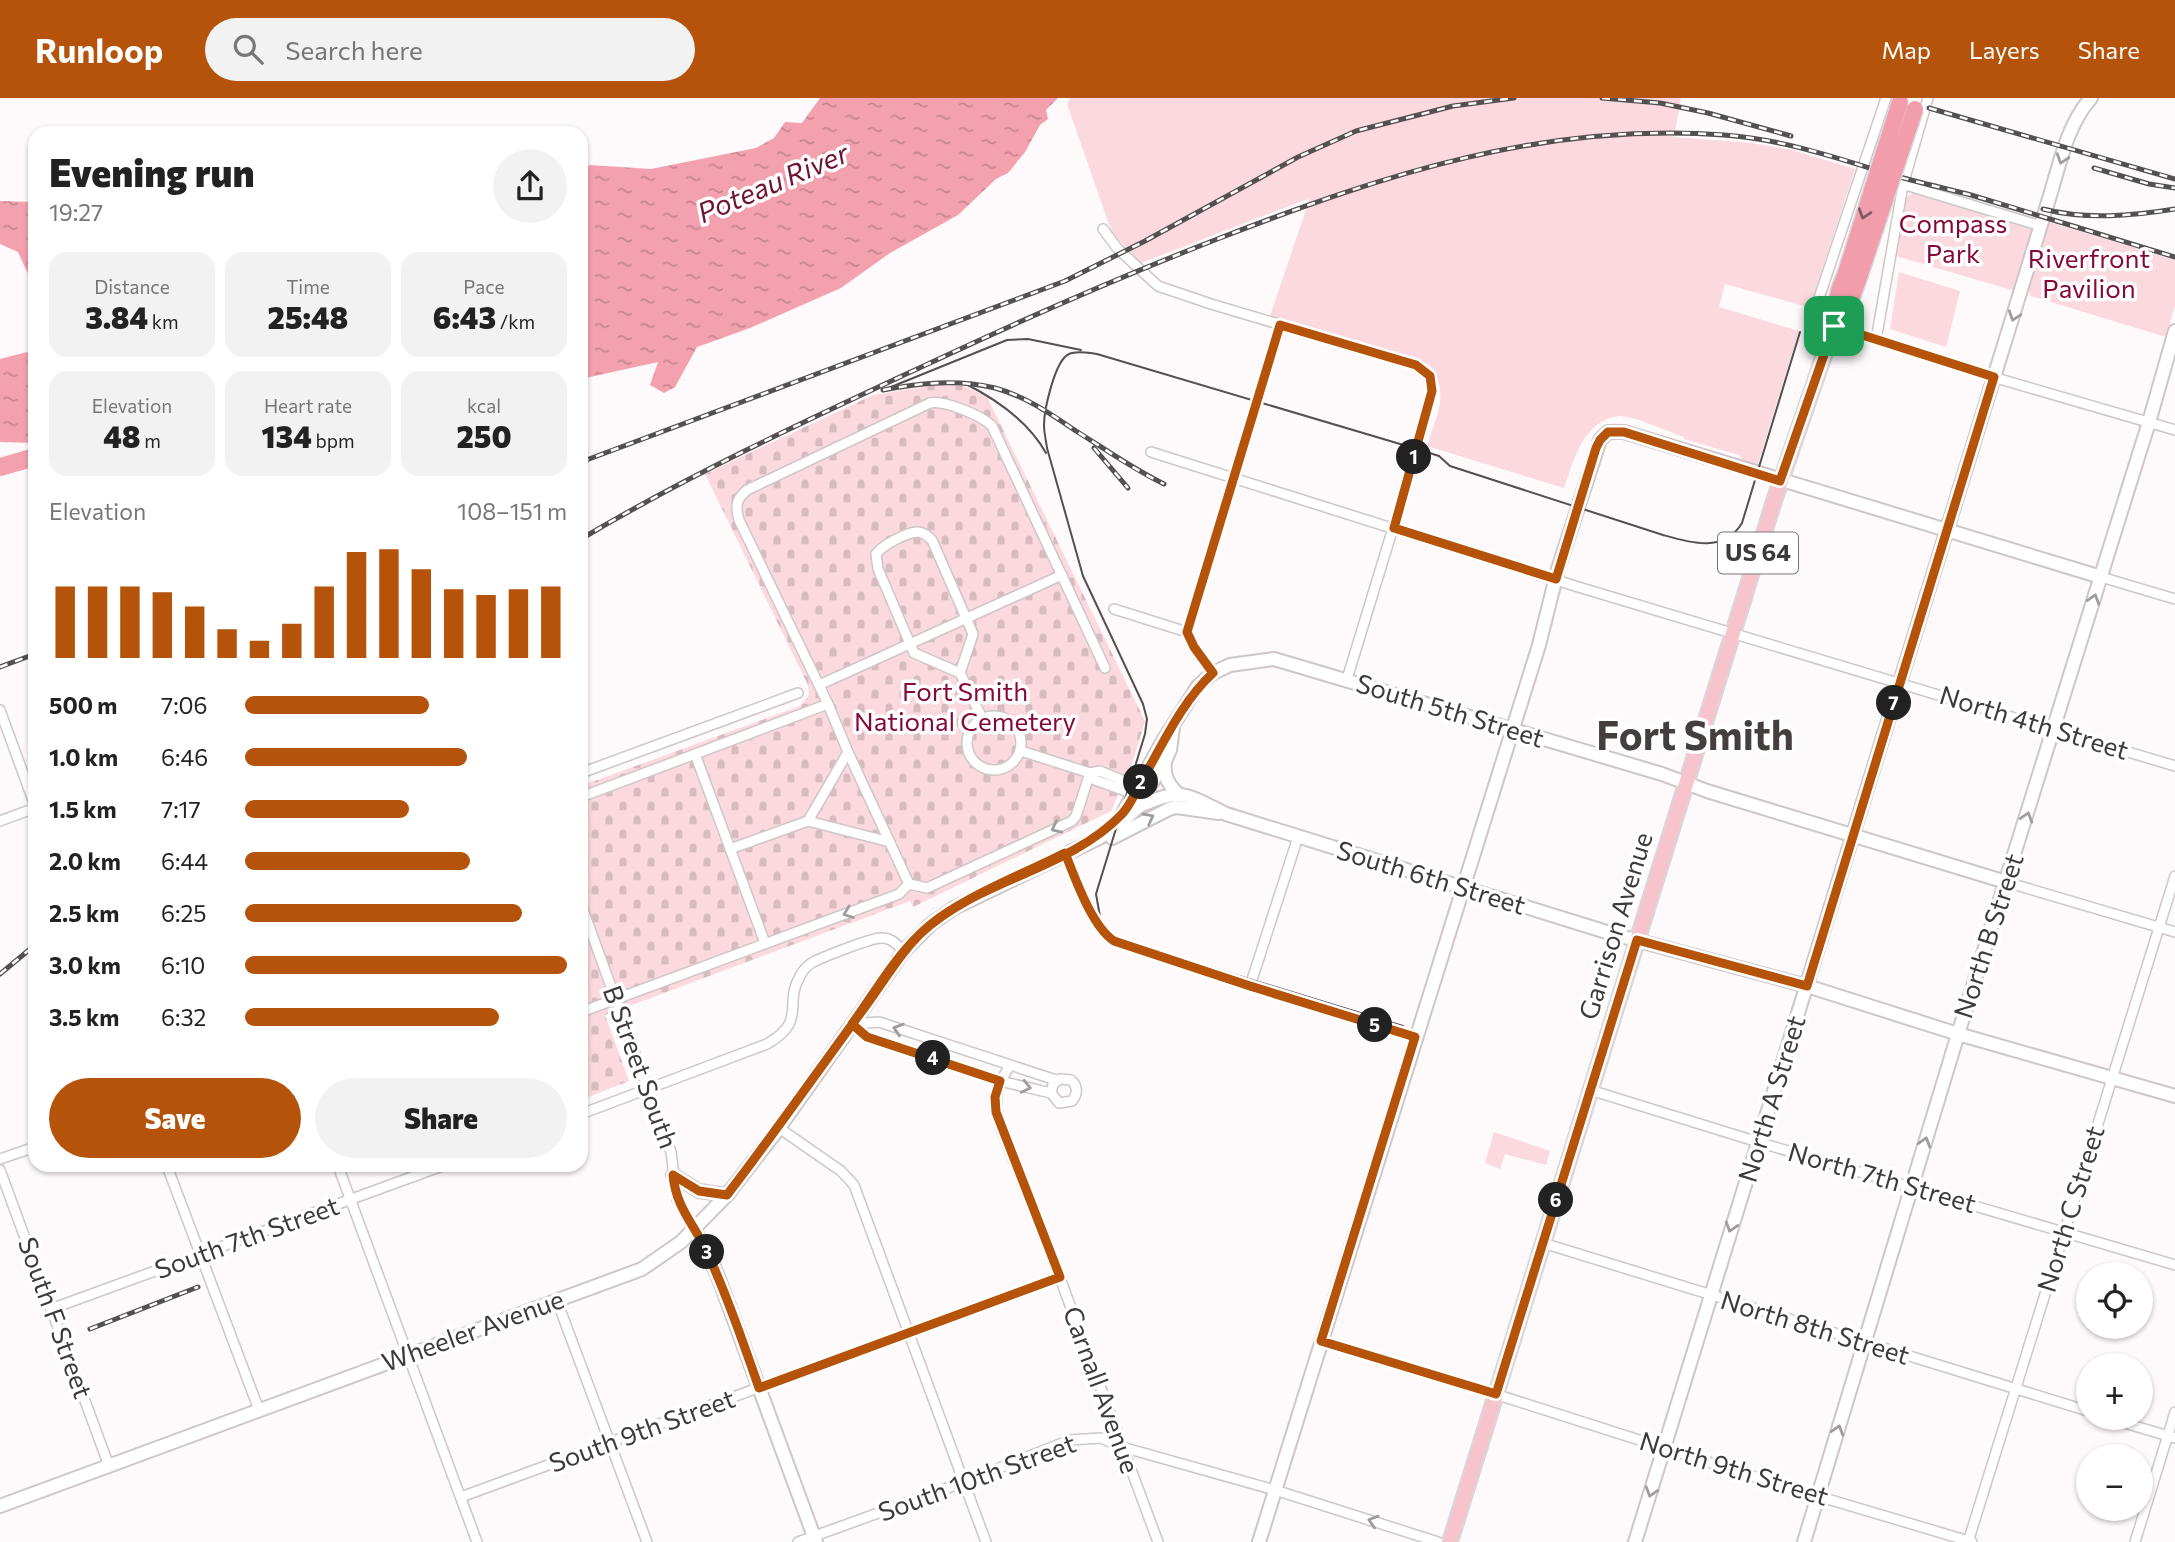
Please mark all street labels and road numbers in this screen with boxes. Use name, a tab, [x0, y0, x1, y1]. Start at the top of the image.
road number: US 64	[1718, 532, 1798, 574]
street label: South 5th Street	[1353, 666, 1548, 753]
street label: North 4th Street	[1936, 678, 2133, 765]
street label: Garrison Avenue	[1571, 828, 1658, 1023]
street label: South 6th Street	[1333, 833, 1530, 920]
street label: North B Street	[1946, 849, 2029, 1022]
street label: B Street South	[598, 981, 685, 1152]
street label: North A Street	[1731, 1012, 1811, 1186]
street label: North C Street	[2030, 1122, 2110, 1295]
street label: North 7th Street	[1785, 1135, 1980, 1218]
street label: South 7th Street	[150, 1189, 343, 1284]
street label: South F Street	[13, 1233, 100, 1402]
street label: Wheeler Avenue	[377, 1282, 568, 1377]
street label: North 8th Street	[1717, 1283, 1914, 1370]
street label: Carnall Avenue	[1058, 1302, 1147, 1477]
street label: South 9th Street	[544, 1382, 739, 1478]
street label: North 9th Street	[1636, 1424, 1833, 1511]
street label: South 10th Street	[873, 1426, 1079, 1527]

